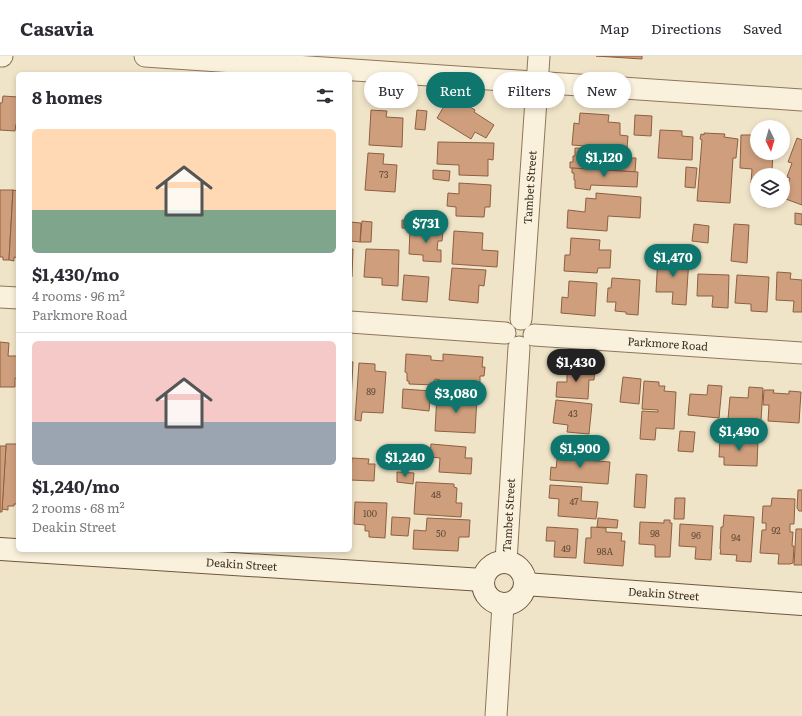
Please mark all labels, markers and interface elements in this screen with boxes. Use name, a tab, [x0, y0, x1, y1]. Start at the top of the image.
text: Casavia	[20, 14, 94, 42]
text: Map	[599, 18, 629, 38]
text: Directions	[651, 18, 721, 38]
text: Saved	[743, 18, 782, 38]
chip: Buy	[364, 72, 418, 108]
chip: Rent	[426, 72, 485, 108]
chip: Filters	[493, 72, 565, 108]
chip: New	[573, 72, 631, 108]
text: 8 homes	[32, 84, 102, 109]
icon: filters	[314, 85, 336, 107]
north arrow	[750, 120, 790, 160]
map controls	[750, 120, 790, 208]
pin: $1,120	[571, 144, 637, 178]
text: $1,120	[585, 147, 623, 166]
street label: Tambet Street	[519, 149, 540, 225]
icon: home	[148, 155, 220, 227]
house number: 73	[379, 167, 389, 181]
button: layers	[750, 168, 790, 208]
pin: $731	[402, 210, 450, 244]
text: $731	[412, 213, 440, 232]
pin: $1,470	[640, 244, 706, 278]
text: $1,470	[653, 247, 693, 266]
text: $1,430/mo	[32, 261, 119, 286]
text: 4 rooms · 96 m²	[32, 286, 125, 305]
text: Parkmore Road	[32, 305, 127, 324]
street label: Parkmore Road	[627, 332, 709, 354]
pin: $1,430	[543, 349, 609, 383]
text: $1,430	[556, 352, 596, 371]
icon: home	[148, 367, 220, 439]
pin: $3,080	[423, 380, 489, 414]
text: $3,080	[435, 383, 477, 402]
house number: 89	[366, 384, 376, 398]
house number: 43	[568, 406, 578, 420]
pin: $1,490	[706, 418, 772, 452]
text: $1,490	[719, 421, 759, 440]
pin: $1,900	[547, 435, 613, 469]
text: $1,900	[560, 438, 600, 457]
pin: $1,240	[372, 444, 438, 478]
text: $1,240	[385, 447, 425, 466]
text: $1,240/mo	[32, 473, 120, 498]
street label: Tambet Street	[498, 477, 518, 552]
house number: 48	[431, 487, 441, 501]
house number: 47	[569, 494, 579, 508]
text: 2 rooms · 68 m²	[32, 498, 125, 517]
house number: 100	[363, 506, 377, 520]
text: Deakin Street	[32, 517, 116, 536]
house number: 92	[771, 523, 781, 537]
house number: 50	[436, 526, 446, 540]
house number: 98	[650, 526, 660, 540]
house number: 96	[691, 528, 701, 542]
house number: 94	[731, 530, 741, 544]
house number: 49	[561, 541, 571, 555]
house number: 98A	[597, 544, 614, 558]
street label: Deakin Street	[205, 553, 278, 574]
street label: Deakin Street	[628, 582, 700, 604]

